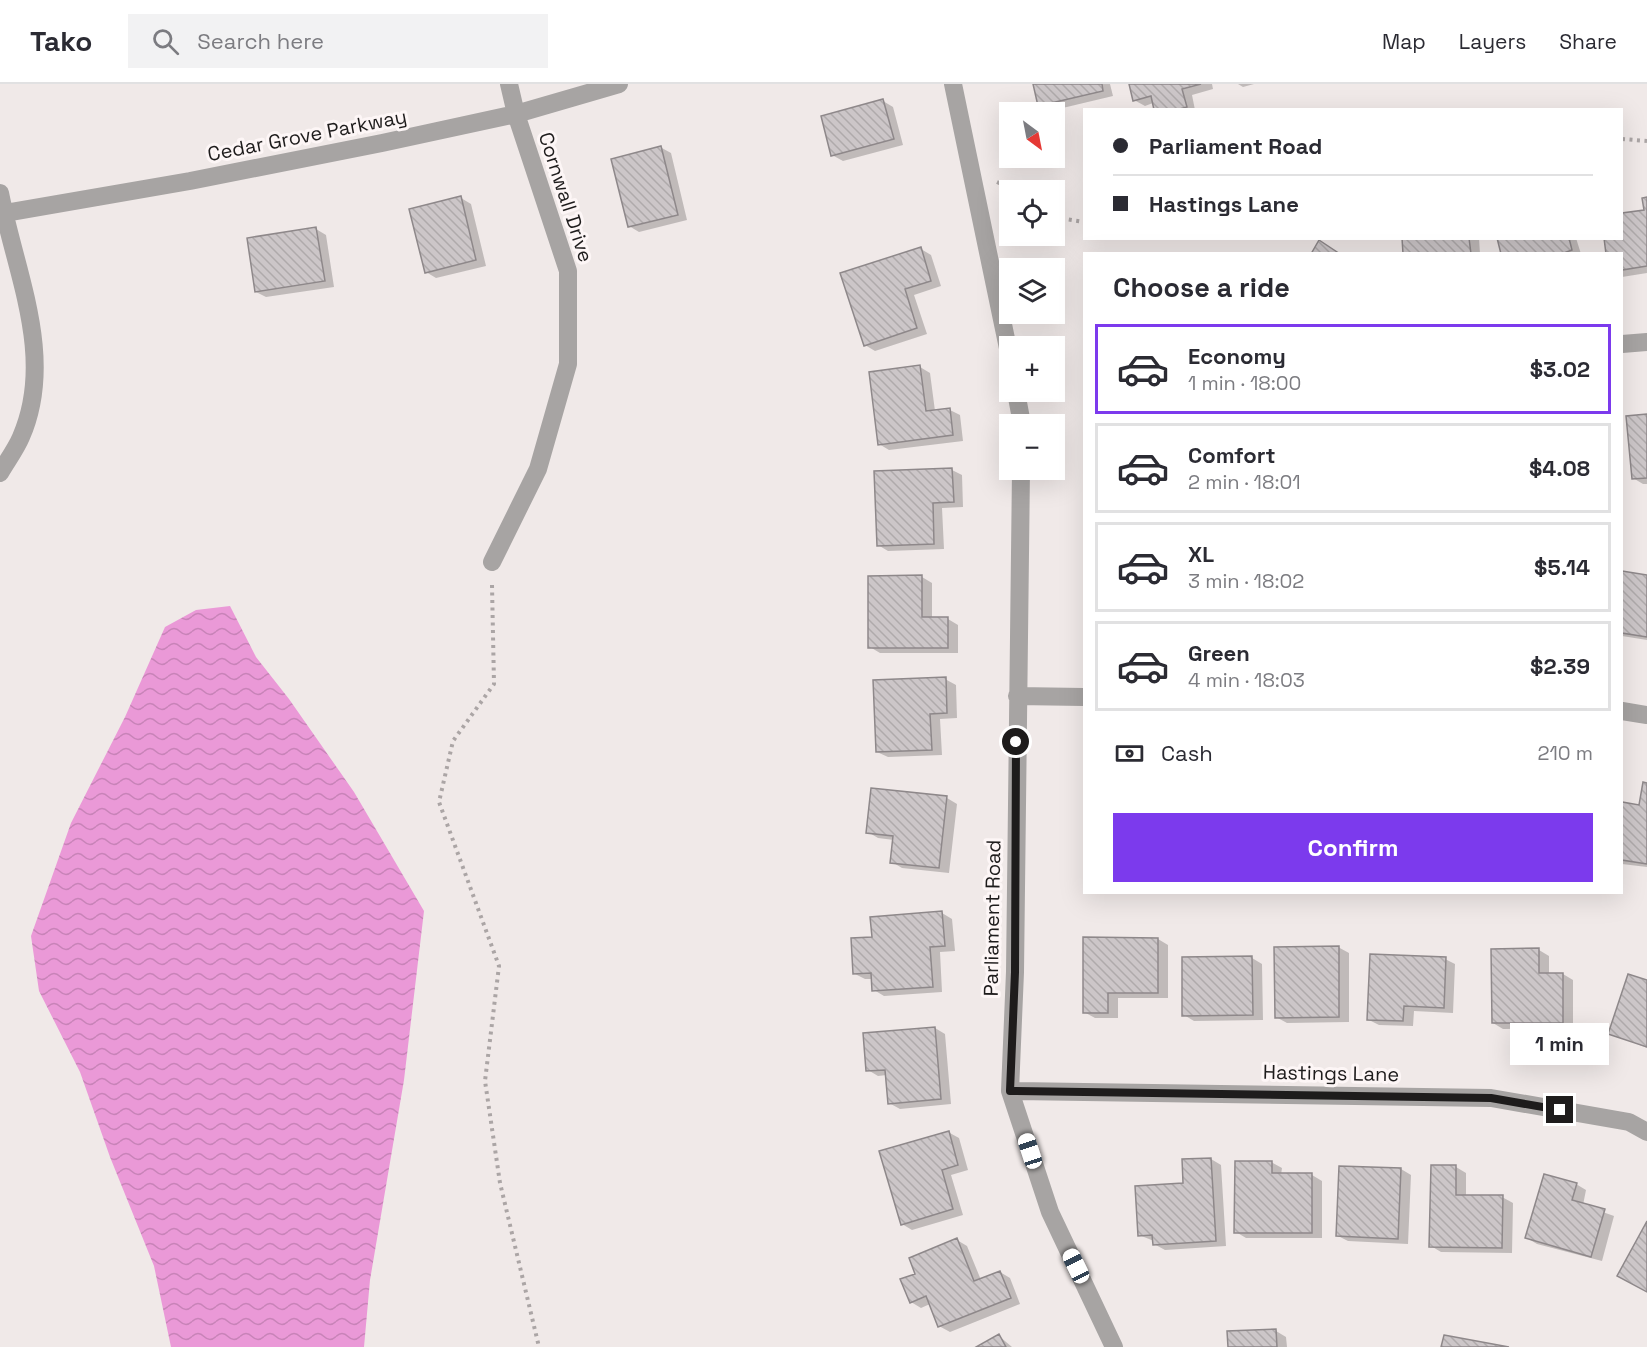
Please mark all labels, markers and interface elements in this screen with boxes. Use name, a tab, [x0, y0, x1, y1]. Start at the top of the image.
search box	[128, 14, 548, 68]
text: Tako	[30, 23, 92, 59]
icon: search	[149, 25, 182, 58]
text: Search here	[197, 27, 324, 55]
text: Map	[1382, 28, 1426, 55]
text: Layers	[1459, 28, 1526, 55]
text: Share	[1559, 28, 1617, 55]
north arrow	[999, 102, 1065, 168]
map controls	[999, 102, 1065, 480]
street label: Cedar Grove Parkway	[205, 103, 409, 167]
street label: Cornwall Drive	[533, 129, 599, 265]
text: Parliament Road	[1149, 132, 1322, 160]
button: locate	[999, 180, 1065, 246]
text: Hastings Lane	[1149, 190, 1299, 218]
button: layers	[999, 258, 1065, 324]
text: Choose a ride	[1113, 270, 1290, 305]
button: +	[999, 336, 1065, 402]
icon: car	[1116, 342, 1170, 396]
text: Economy	[1188, 342, 1286, 370]
text: $3.02	[1530, 355, 1590, 383]
text: 1 min · 18:00	[1188, 370, 1301, 396]
button: −	[999, 414, 1065, 480]
icon: car	[1116, 441, 1170, 495]
text: Comfort	[1188, 441, 1276, 469]
text: $4.08	[1529, 454, 1590, 482]
text: 2 min · 18:01	[1188, 469, 1301, 495]
icon: car	[1116, 540, 1170, 594]
text: XL	[1188, 540, 1214, 568]
text: $5.14	[1534, 553, 1590, 581]
text: 3 min · 18:02	[1188, 568, 1304, 594]
icon: car	[1116, 639, 1170, 693]
text: Green	[1188, 639, 1250, 667]
text: $2.39	[1530, 652, 1590, 680]
text: 4 min · 18:03	[1188, 667, 1305, 693]
route start	[1002, 728, 1029, 755]
icon: cash	[1113, 737, 1146, 770]
text: Cash	[1161, 739, 1213, 767]
text: 210 m	[1537, 740, 1593, 766]
button: Confirm	[1113, 813, 1593, 882]
street label: Parliament Road	[978, 839, 1006, 997]
callout: 1 min	[1510, 1023, 1610, 1065]
text: 1 min	[1535, 1031, 1584, 1057]
street label: Hastings Lane	[1263, 1059, 1399, 1087]
route end	[1546, 1096, 1573, 1123]
car	[1016, 1131, 1044, 1171]
car	[1060, 1246, 1092, 1286]

